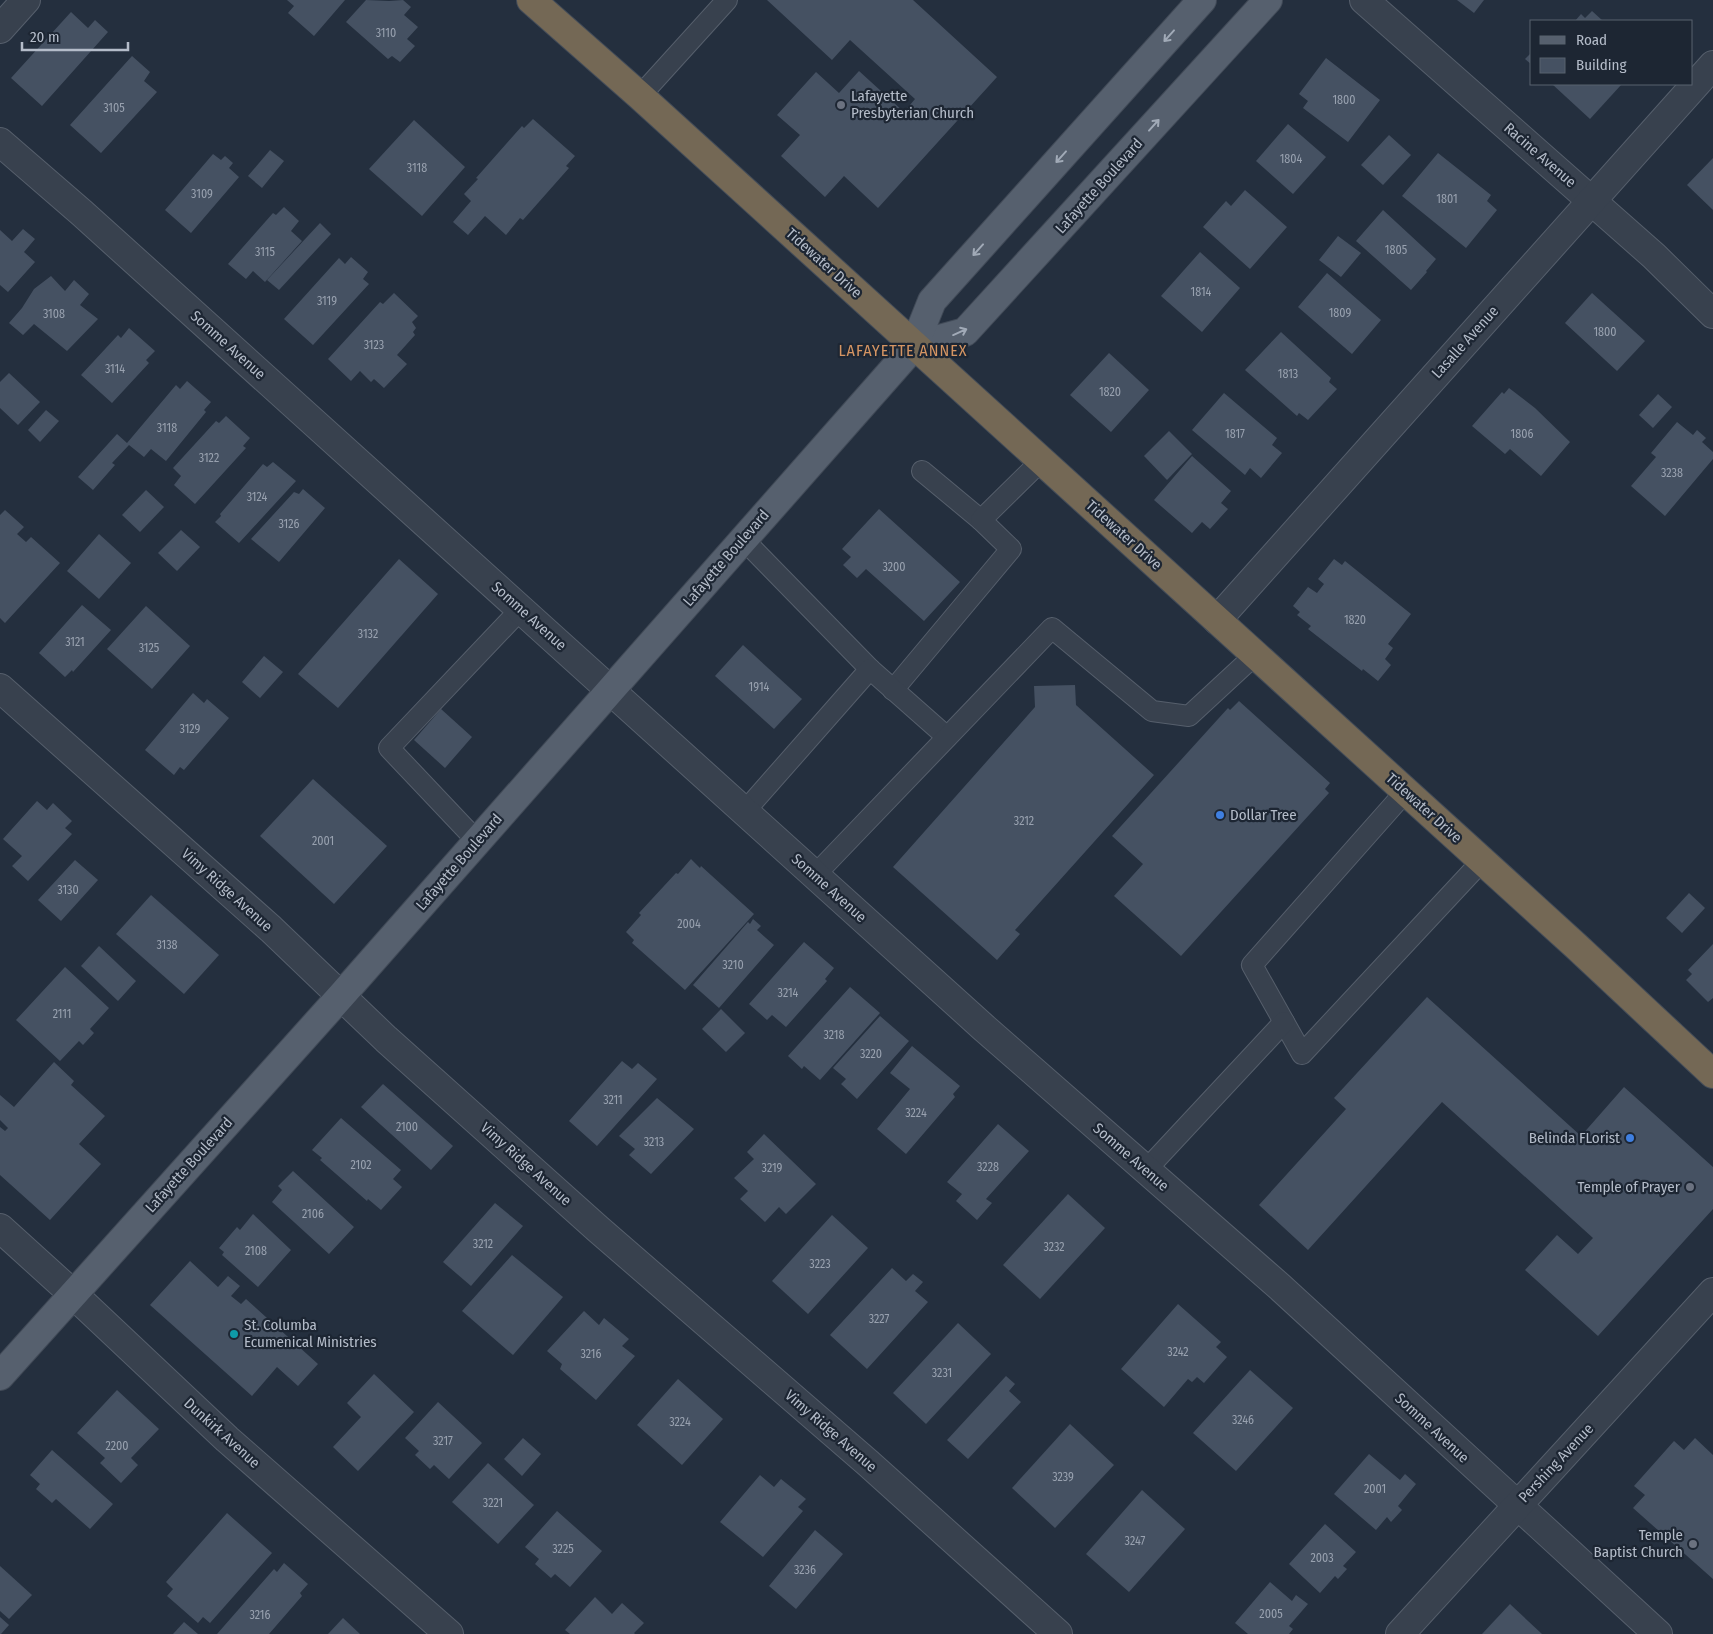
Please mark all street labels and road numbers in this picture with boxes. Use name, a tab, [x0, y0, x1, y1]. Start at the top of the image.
street label: Racine Avenue	[1500, 119, 1580, 191]
street label: Lafayette Boulevard	[1052, 135, 1146, 237]
street label: Tidewater Drive	[782, 224, 866, 302]
street label: Lasalle Avenue	[1428, 302, 1502, 382]
street label: Somme Avenue	[187, 307, 269, 383]
street label: Tidewater Drive	[1082, 496, 1166, 574]
street label: Lafayette Boulevard	[679, 506, 773, 610]
street label: Somme Avenue	[488, 578, 570, 654]
street label: Tidewater Drive	[1382, 769, 1466, 847]
street label: Lafayette Boulevard	[412, 810, 506, 914]
street label: Vimy Ridge Avenue	[178, 845, 276, 935]
street label: Somme Avenue	[788, 850, 870, 926]
street label: Lafayette Boulevard	[142, 1114, 236, 1216]
street label: Vimy Ridge Avenue	[477, 1119, 575, 1209]
street label: Somme Avenue	[1089, 1119, 1173, 1195]
street label: Vimy Ridge Avenue	[781, 1386, 881, 1476]
street label: Somme Avenue	[1391, 1389, 1473, 1467]
street label: Dunkirk Avenue	[180, 1394, 264, 1472]
street label: Pershing Avenue	[1515, 1420, 1597, 1506]

